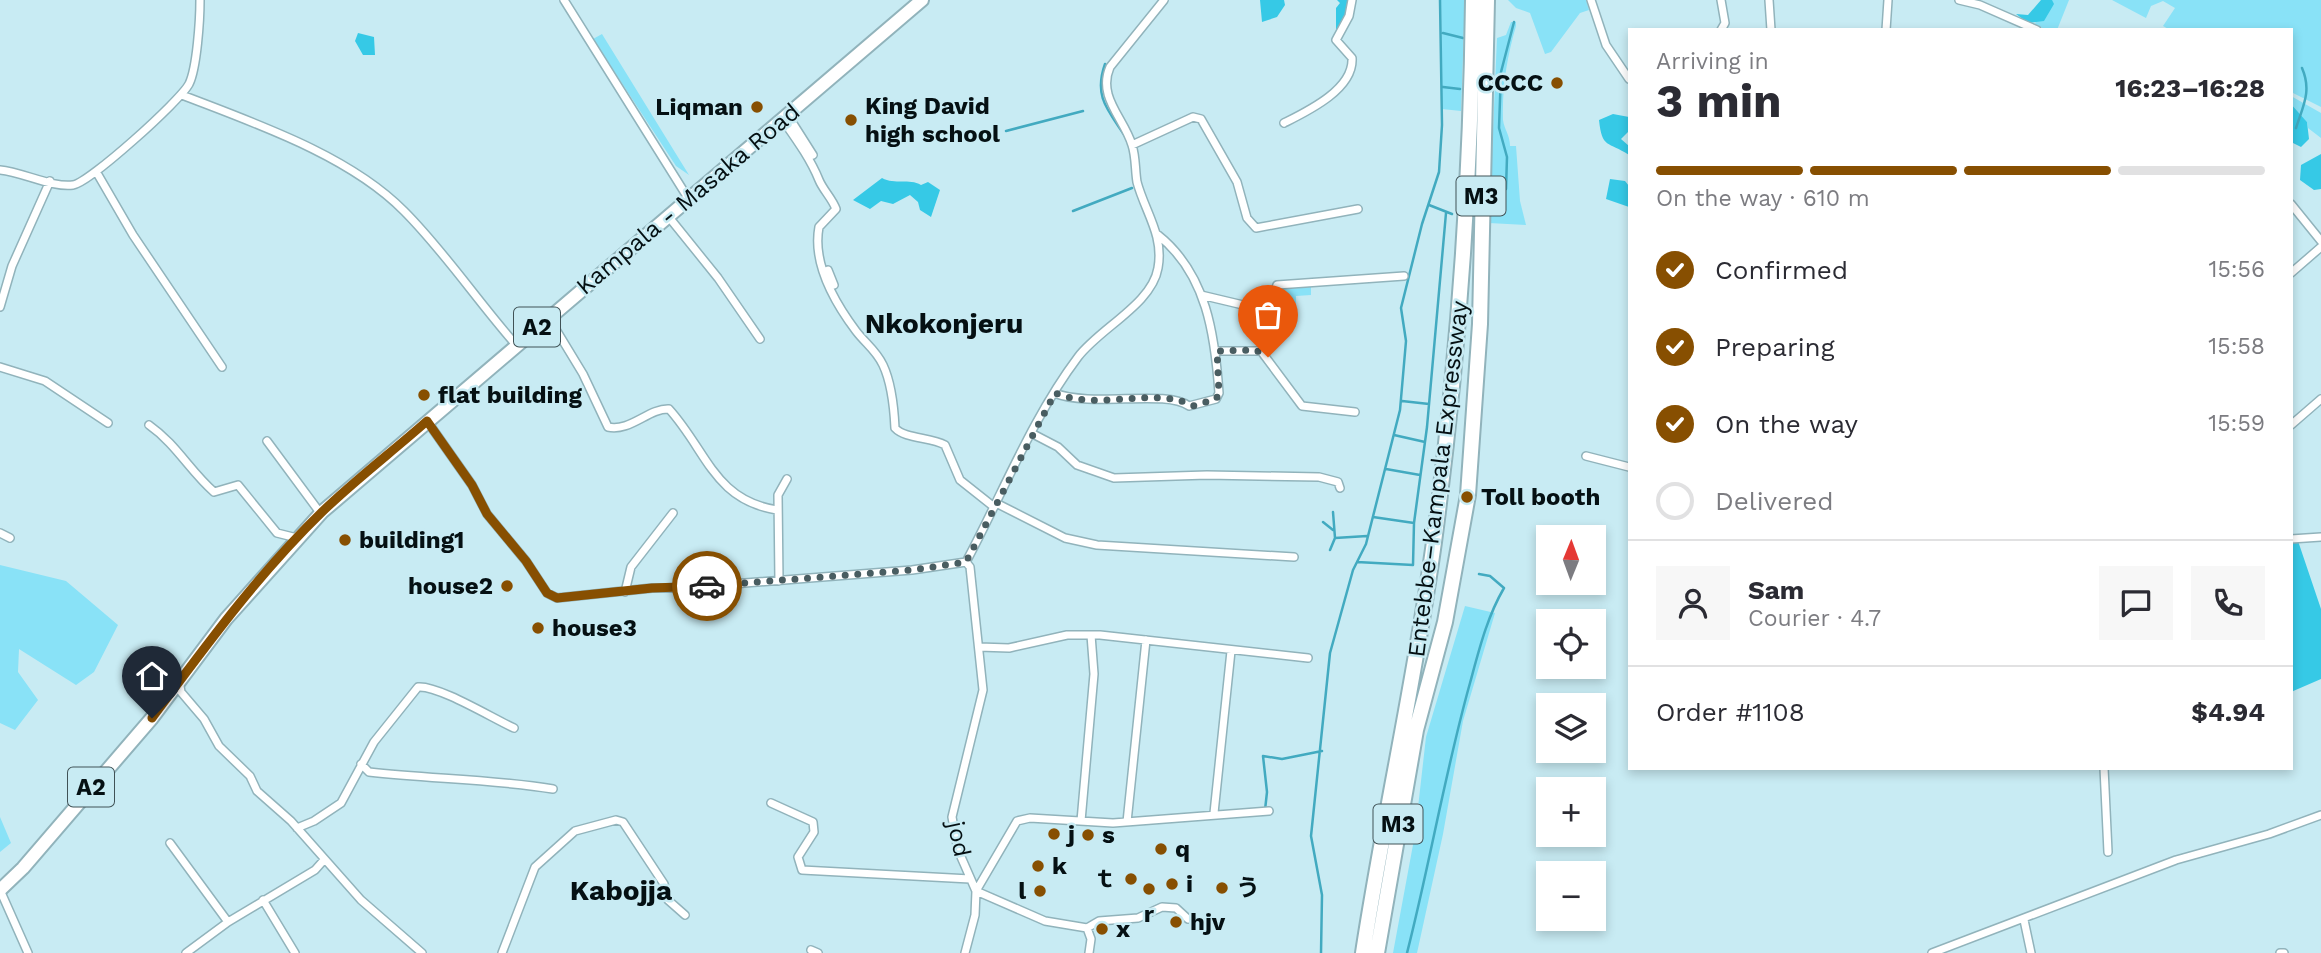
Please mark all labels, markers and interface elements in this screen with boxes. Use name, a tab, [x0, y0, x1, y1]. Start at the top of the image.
text: Arriving in	[1656, 48, 1769, 75]
place label: CCCC	[1478, 69, 1543, 97]
text: 16:23–16:28	[2115, 73, 2265, 103]
text: 3 min	[1656, 74, 1782, 128]
marker: CCCC	[1549, 75, 1565, 91]
place label: King David high school	[865, 92, 1000, 148]
place label: Liqman	[655, 93, 743, 121]
street label: Kampala - Masaka Road	[571, 97, 805, 301]
marker: Liqman	[749, 99, 765, 115]
marker: King David high school	[843, 112, 859, 128]
road number: M3	[1456, 176, 1506, 216]
text: On the way · 610 m	[1656, 185, 1870, 212]
icon: check	[1656, 251, 1694, 289]
text: Confirmed	[1715, 255, 1848, 285]
text: 15:56	[2208, 256, 2265, 283]
pin	[1238, 285, 1298, 357]
icon: bag	[1249, 296, 1287, 334]
street label: Entebbe–Kampala Expressway	[1402, 299, 1474, 659]
district label: Nkokonjeru	[865, 307, 1023, 340]
road number: A2	[514, 308, 560, 346]
icon: check	[1656, 328, 1694, 366]
text: Preparing	[1715, 332, 1835, 362]
text: 15:58	[2208, 333, 2265, 360]
place label: flat building	[438, 381, 582, 409]
marker: flat building	[416, 387, 432, 403]
icon: check	[1656, 405, 1694, 443]
text: On the way	[1715, 409, 1858, 439]
text: 15:59	[2208, 410, 2265, 437]
place label: Toll booth	[1481, 483, 1600, 511]
text: Delivered	[1715, 486, 1834, 516]
marker: Toll booth	[1459, 489, 1475, 505]
north arrow	[1536, 525, 1606, 595]
map controls	[1536, 525, 1606, 931]
place label: building1	[359, 526, 464, 554]
marker: building1	[337, 532, 353, 548]
courier	[672, 551, 742, 621]
button: person	[1656, 566, 1730, 640]
button: chat	[2099, 566, 2173, 640]
button: phone	[2191, 566, 2265, 640]
icon: car	[688, 567, 726, 605]
place label: house2	[408, 572, 493, 600]
text: Sam	[1748, 575, 1804, 605]
marker: house2	[499, 578, 515, 594]
text: Courier · 4.7	[1748, 605, 1881, 632]
button: locate	[1536, 609, 1606, 679]
place label: house3	[552, 614, 637, 642]
marker: house3	[530, 620, 546, 636]
pin	[122, 646, 182, 718]
icon: home	[133, 657, 171, 695]
button: layers	[1536, 693, 1606, 763]
text: Order #1108	[1656, 697, 1805, 727]
text: $4.94	[2191, 697, 2265, 727]
road number: A2	[68, 768, 114, 806]
button: +	[1536, 777, 1606, 847]
road number: M3	[1374, 804, 1422, 844]
street label: jod	[941, 817, 976, 859]
place label: j	[1065, 820, 1075, 848]
place label: s	[1102, 821, 1115, 849]
marker: j	[1046, 826, 1062, 842]
marker: s	[1080, 827, 1096, 843]
place label: q	[1175, 835, 1190, 863]
marker: q	[1153, 841, 1169, 857]
place label: k	[1052, 852, 1067, 880]
marker: k	[1030, 858, 1046, 874]
button: −	[1536, 861, 1606, 931]
place label: ｔ	[1093, 865, 1117, 893]
place label: i	[1186, 870, 1193, 898]
marker: ｔ	[1123, 871, 1139, 887]
district label: Kabojja	[570, 874, 673, 907]
place label: う	[1236, 874, 1260, 902]
marker: i	[1164, 876, 1180, 892]
place label: l	[1018, 877, 1026, 905]
marker: う	[1214, 880, 1230, 896]
marker: r	[1141, 881, 1157, 897]
marker: l	[1032, 883, 1048, 899]
place label: r	[1144, 900, 1155, 928]
place label: hjv	[1190, 908, 1226, 936]
marker: hjv	[1168, 914, 1184, 930]
place label: x	[1116, 915, 1130, 943]
marker: x	[1094, 921, 1110, 937]

